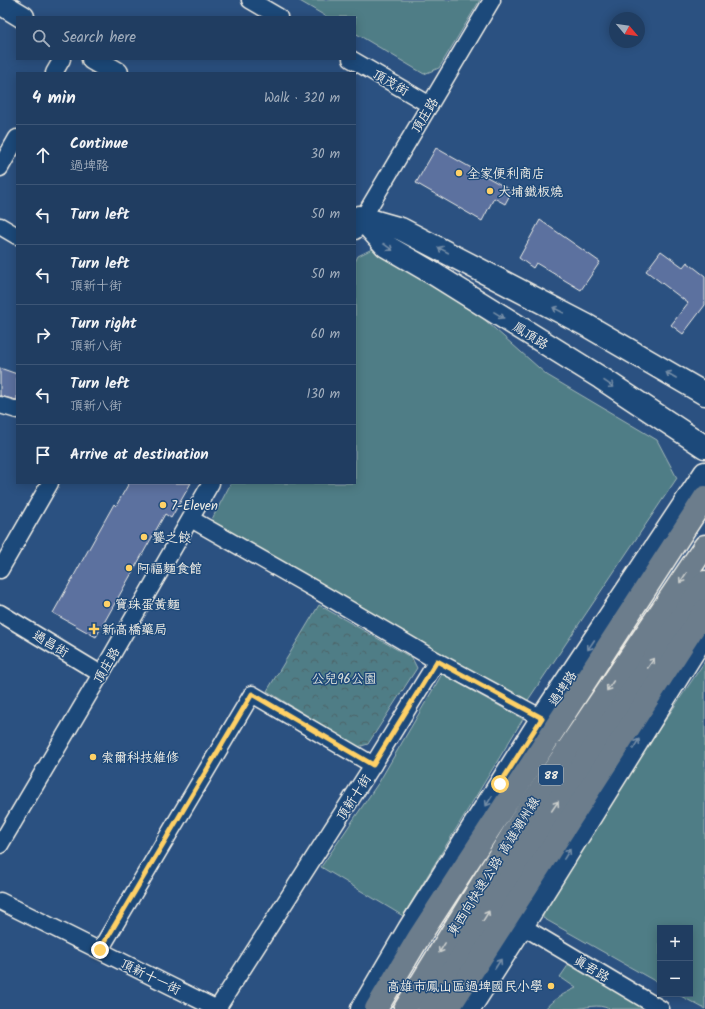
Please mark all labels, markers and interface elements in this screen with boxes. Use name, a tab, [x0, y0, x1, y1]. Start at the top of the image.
north arrow	[609, 12, 645, 48]
search box	[16, 16, 356, 60]
text: Search here	[62, 26, 136, 50]
icon: search	[30, 27, 52, 49]
street label: 頂茂街	[368, 64, 412, 102]
text: 4 min	[32, 85, 76, 112]
text: Walk · 320 m	[264, 88, 340, 109]
street label: 頂庄路	[406, 94, 444, 138]
text: Continue	[70, 132, 128, 156]
icon: ahead	[32, 144, 54, 166]
text: 30 m	[311, 144, 340, 165]
text: 過埤路	[70, 156, 109, 177]
place label: 全家便利商店	[467, 164, 545, 185]
marker: 全家便利商店	[454, 168, 464, 178]
place label: 大埔鐵板燒	[498, 182, 563, 203]
marker: 大埔鐵板燒	[485, 186, 495, 196]
text: Turn left	[70, 203, 130, 227]
icon: left	[32, 204, 54, 226]
text: 50 m	[311, 204, 340, 225]
one-way arrow	[383, 243, 394, 251]
one-way arrow	[437, 246, 449, 254]
text: Turn left	[70, 252, 130, 276]
icon: left	[32, 264, 54, 286]
text: 50 m	[311, 264, 340, 285]
text: 頂新十街	[70, 276, 122, 297]
one-way arrow	[552, 306, 564, 314]
one-way arrow	[493, 311, 504, 319]
text: Turn right	[70, 312, 137, 336]
street label: 鳳頂路	[508, 317, 552, 356]
icon: right	[32, 324, 54, 346]
text: 60 m	[311, 324, 340, 345]
text: 頂新八街	[70, 336, 122, 357]
one-way arrow	[665, 370, 677, 378]
text: Turn left	[70, 372, 130, 396]
one-way arrow	[604, 380, 615, 388]
icon: left	[32, 384, 54, 406]
text: 130 m	[306, 384, 340, 405]
text: 頂新八街	[70, 396, 122, 417]
text: Arrive at destination	[70, 443, 209, 467]
icon: arrive	[32, 444, 54, 466]
place label: 7-Eleven	[171, 496, 218, 517]
marker: 7-Eleven	[158, 500, 168, 510]
place label: 饕之餃	[152, 528, 191, 549]
marker: 饕之餃	[139, 532, 149, 542]
place label: 阿福麵食館	[137, 559, 202, 580]
marker: 阿福麵食館	[124, 563, 134, 573]
one-way arrow	[679, 572, 687, 583]
place label: 寶珠蛋黃麵	[115, 595, 180, 616]
marker: 寶珠蛋黃麵	[102, 599, 112, 609]
place label: 新高橋藥局	[102, 620, 167, 641]
marker: 新高橋藥局	[89, 624, 99, 634]
street label: 過昌街	[28, 625, 72, 663]
one-way arrow	[587, 639, 595, 650]
street label: 頂庄路	[88, 644, 126, 688]
one-way arrow	[647, 658, 655, 669]
street label: 過埤路	[544, 667, 583, 711]
park label: 公兒96公園	[311, 669, 377, 690]
one-way arrow	[606, 680, 614, 692]
one-way arrow	[632, 738, 640, 750]
place label: 索爾科技維修	[101, 748, 179, 769]
marker: 索爾科技維修	[88, 752, 98, 762]
road number: 88	[539, 765, 563, 785]
street label: 頂新十街	[331, 770, 377, 825]
route start	[491, 775, 509, 793]
street label: 東西向快速公路 高雄潮州線	[443, 793, 546, 941]
one-way arrow	[485, 795, 493, 806]
one-way arrow	[551, 801, 559, 812]
one-way arrow	[563, 848, 571, 860]
one-way arrow	[482, 911, 490, 922]
map controls	[657, 925, 693, 997]
button: +	[657, 925, 693, 961]
route end	[91, 941, 109, 959]
one-way arrow	[438, 943, 446, 954]
street label: 真君路	[569, 950, 613, 988]
street label: 頂新十一街	[117, 954, 184, 1001]
one-way arrow	[493, 959, 502, 970]
button: −	[657, 961, 693, 997]
place label: 高雄市鳳山區過埤國民小學	[387, 977, 543, 998]
marker: 高雄市鳳山區過埤國民小學	[546, 981, 556, 991]

